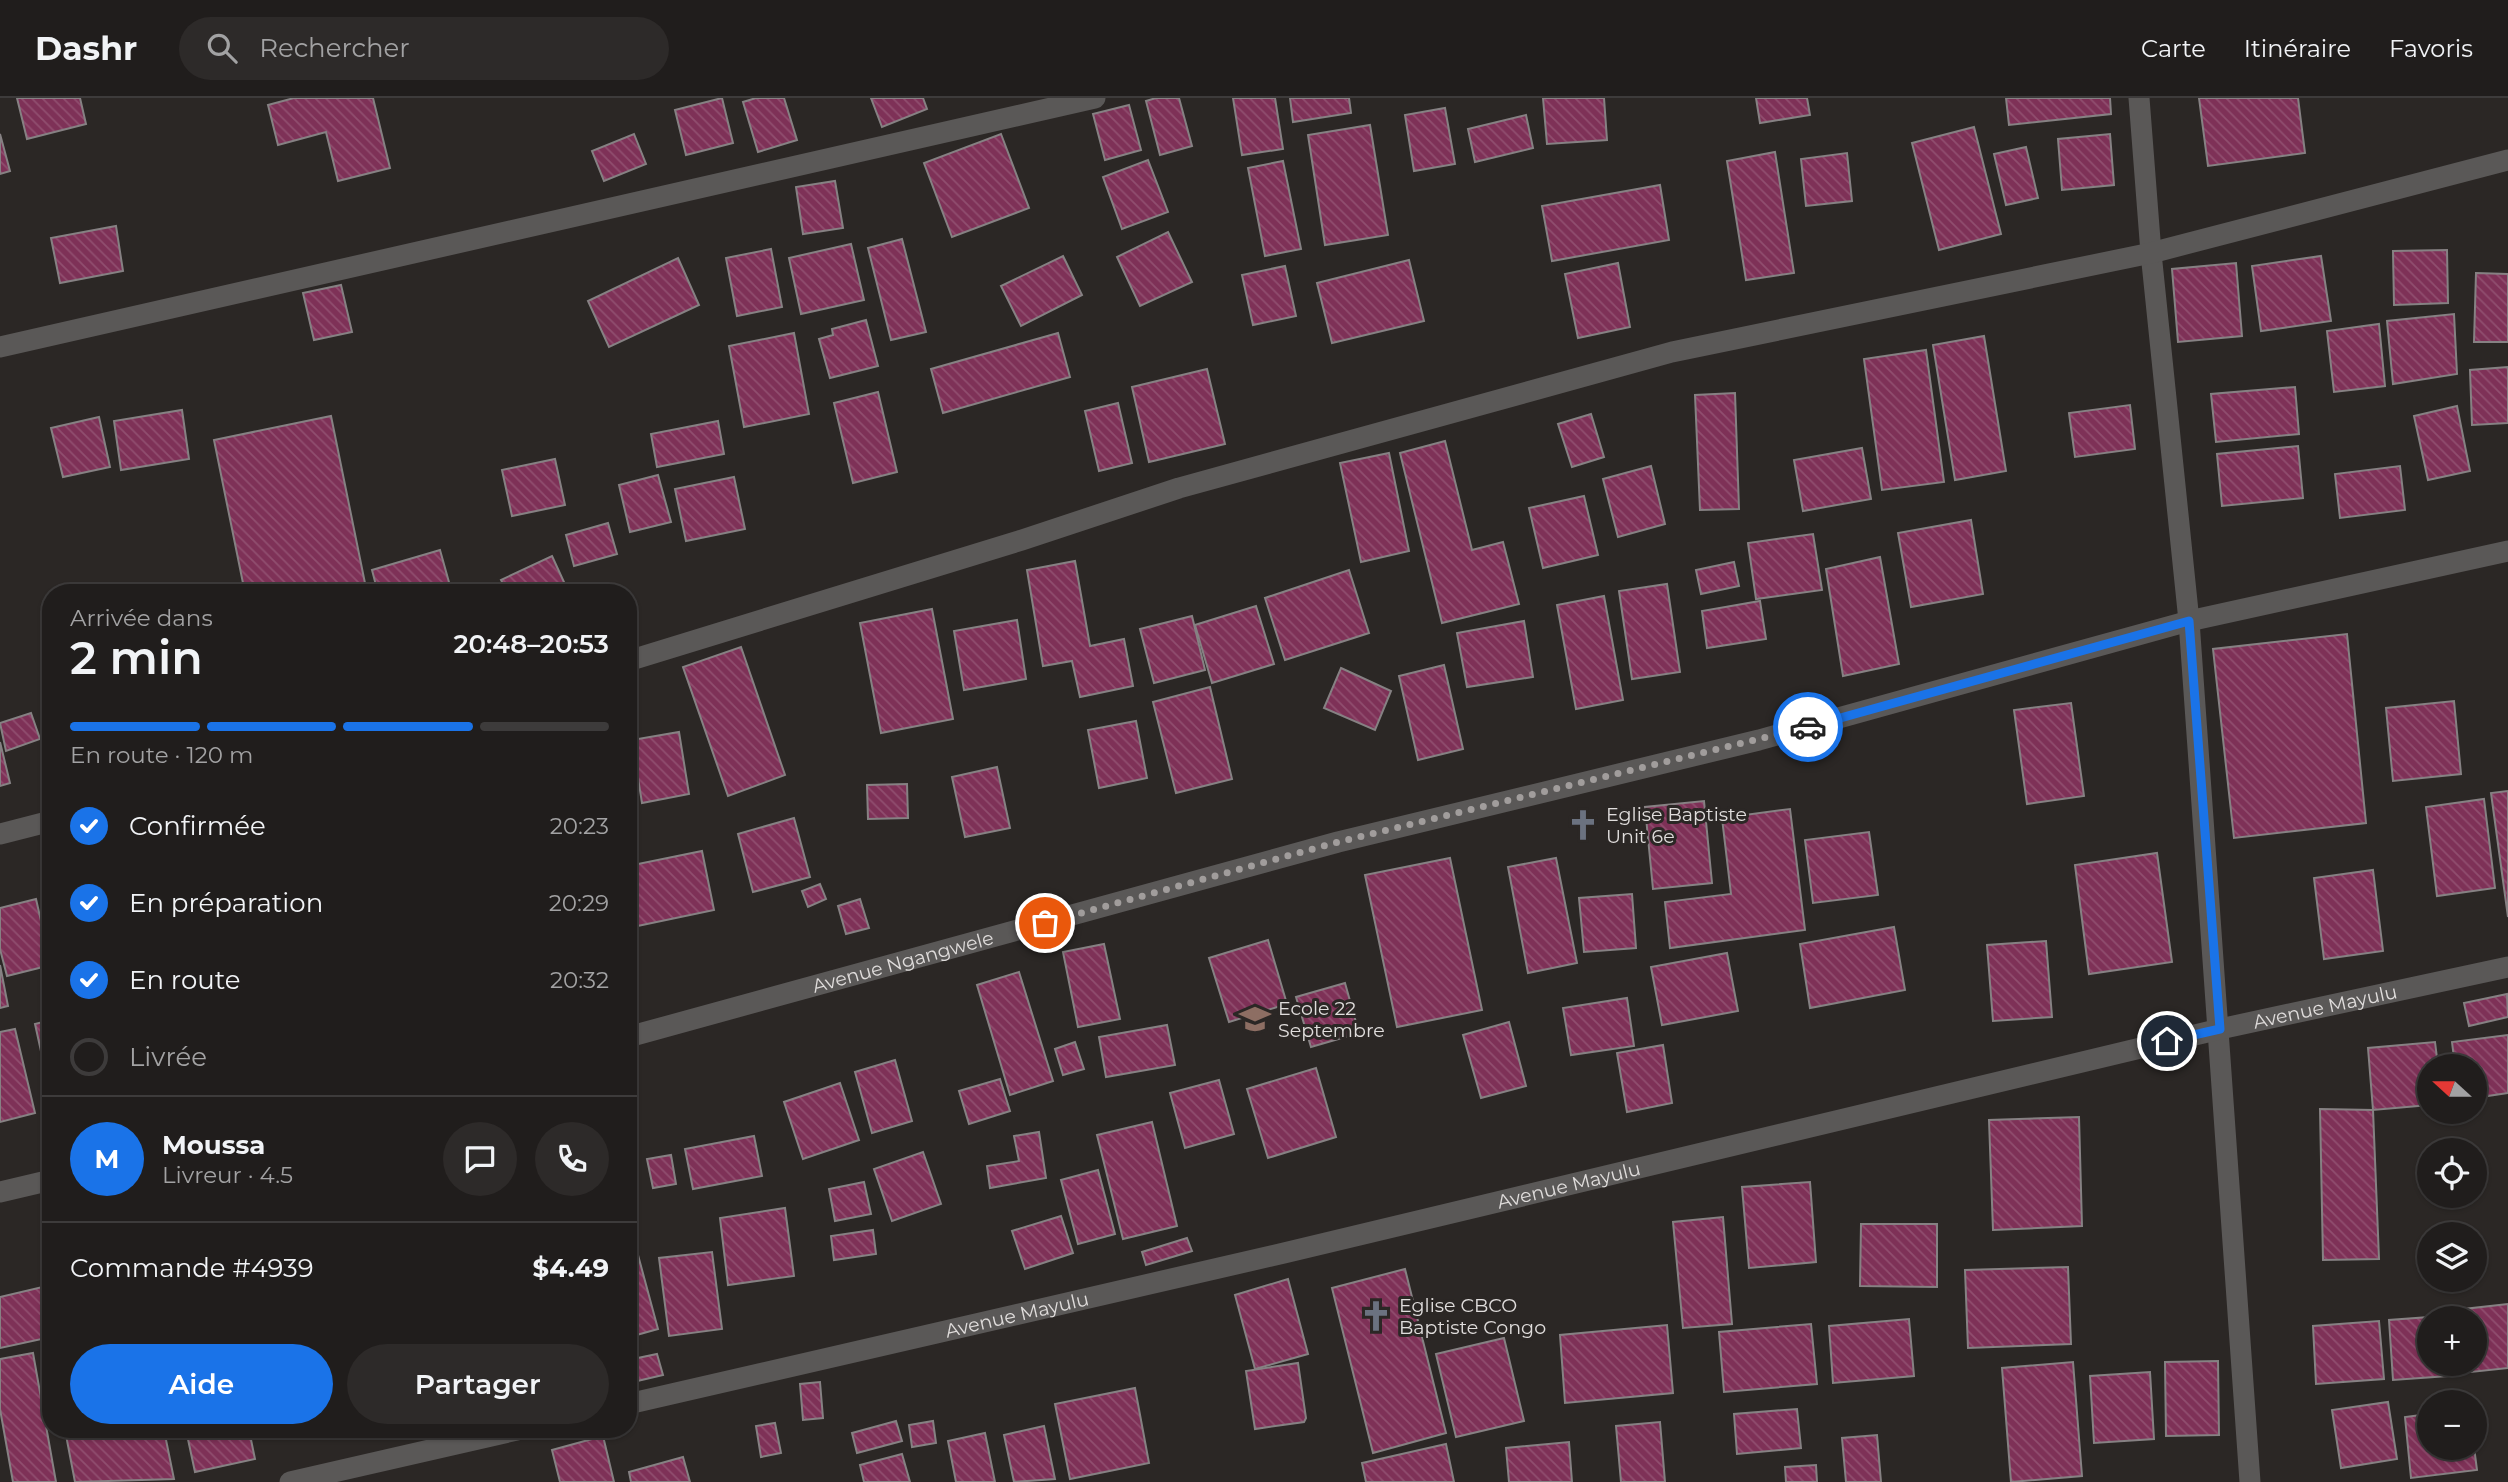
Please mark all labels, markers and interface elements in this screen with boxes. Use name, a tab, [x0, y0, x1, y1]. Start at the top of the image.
search box	[179, 17, 669, 80]
text: Dashr	[35, 28, 137, 68]
icon: search	[203, 29, 241, 67]
text: Rechercher	[259, 32, 410, 64]
text: Carte	[2141, 34, 2206, 63]
text: Itinéraire	[2244, 34, 2351, 63]
text: Favoris	[2389, 34, 2473, 63]
text: Arrivée dans	[70, 604, 213, 632]
text: 20:48–20:53	[453, 628, 609, 660]
text: 2 min	[70, 629, 203, 686]
courier	[1773, 692, 1843, 762]
icon: car	[1789, 708, 1827, 746]
text: En route · 120 m	[70, 741, 253, 769]
place label: Eglise Baptiste Unit 6e	[1606, 803, 1747, 848]
icon: check	[70, 807, 108, 845]
church icon: Eglise Baptiste Unit 6e	[1566, 808, 1600, 842]
text: Confirmée	[129, 810, 266, 842]
text: 20:23	[550, 812, 609, 840]
icon: check	[70, 884, 108, 922]
text: En préparation	[129, 887, 323, 919]
text: 20:29	[549, 889, 609, 917]
pin	[1015, 893, 1075, 953]
icon: bag	[1026, 904, 1064, 942]
street label: Avenue Ngangwele	[810, 926, 996, 997]
icon: check	[70, 961, 108, 999]
text: En route	[129, 964, 240, 996]
text: 20:32	[550, 966, 609, 994]
street label: Avenue Mayulu	[2251, 980, 2399, 1033]
place label: Ecole 22 Septembre	[1278, 997, 1385, 1042]
school or university icon: Ecole 22 Septembre	[1238, 1002, 1272, 1036]
pin	[2137, 1011, 2197, 1071]
icon: home	[2148, 1022, 2186, 1060]
text: Livrée	[129, 1041, 207, 1073]
north arrow	[2417, 1054, 2487, 1124]
map controls	[2417, 1054, 2487, 1460]
button: chat	[443, 1122, 517, 1196]
button: phone	[535, 1122, 609, 1196]
text: Moussa	[162, 1129, 265, 1161]
button: locate	[2417, 1138, 2487, 1208]
text: M	[95, 1143, 119, 1175]
street label: Avenue Mayulu	[1495, 1157, 1643, 1213]
text: Livreur · 4.5	[162, 1161, 293, 1189]
button: layers	[2417, 1222, 2487, 1292]
text: Commande #4939	[70, 1252, 314, 1284]
text: $4.49	[533, 1252, 609, 1284]
street label: Avenue Mayulu	[943, 1287, 1091, 1342]
place label: Eglise CBCO Baptiste Congo	[1399, 1294, 1546, 1339]
church icon: Eglise CBCO Baptiste Congo	[1359, 1299, 1393, 1333]
button: +	[2417, 1306, 2487, 1376]
button: Aide	[70, 1344, 333, 1424]
button: Partager	[347, 1344, 609, 1424]
button: −	[2417, 1390, 2487, 1460]

